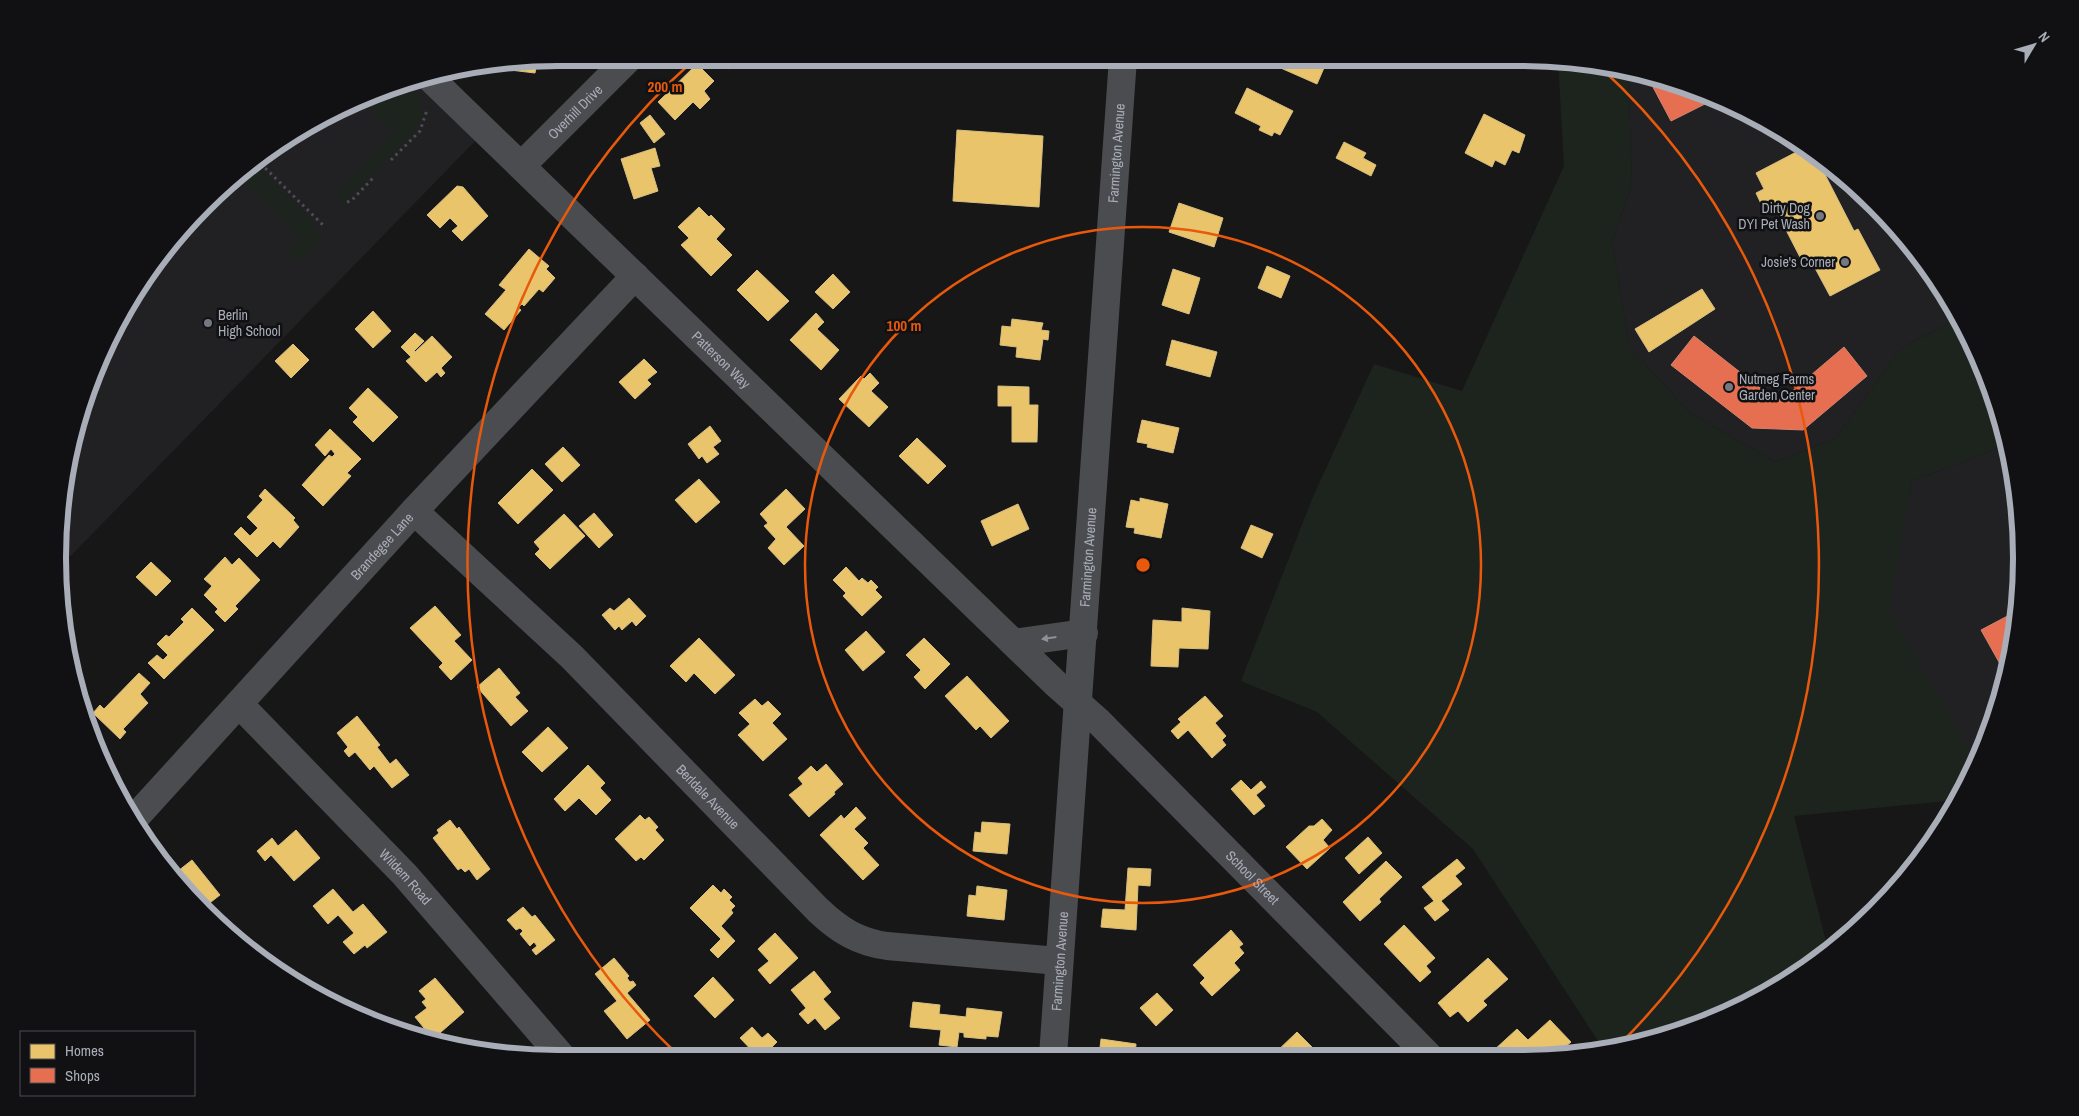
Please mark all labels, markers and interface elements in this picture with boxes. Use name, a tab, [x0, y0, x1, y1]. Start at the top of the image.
north arrow	[2009, 20, 2059, 70]
text: N	[2035, 28, 2054, 46]
text: 200 m	[648, 76, 682, 97]
street label: Overhill Drive	[544, 81, 606, 143]
street label: Farmington Avenue	[1104, 103, 1129, 204]
place label: Dirty Dog DYI Pet Wash	[1738, 199, 1811, 233]
marker: Dirty Dog DYI Pet Wash	[1814, 210, 1826, 222]
place label: Josie's Corner	[1761, 253, 1835, 271]
marker: Josie's Corner	[1839, 256, 1851, 268]
place label: Berlin High School	[218, 306, 281, 340]
text: 100 m	[887, 315, 921, 336]
marker: Berlin High School	[202, 317, 214, 329]
street label: Patterson Way	[688, 327, 755, 393]
place label: Nutmeg Farms Garden Center	[1739, 370, 1815, 404]
marker: Nutmeg Farms Garden Center	[1723, 381, 1735, 393]
street label: Farmington Avenue	[1076, 507, 1100, 608]
street label: Brandegee Lane	[347, 509, 417, 584]
centre of rings	[1134, 556, 1152, 574]
one-way arrow	[1041, 634, 1057, 642]
street label: Berldale Avenue	[672, 760, 743, 833]
street label: Wildem Road	[375, 845, 436, 909]
street label: School Street	[1222, 847, 1283, 908]
street label: Farmington Avenue	[1047, 911, 1072, 1012]
legend	[20, 1031, 195, 1096]
text: Homes	[65, 1040, 104, 1061]
text: Shops	[65, 1065, 100, 1086]

